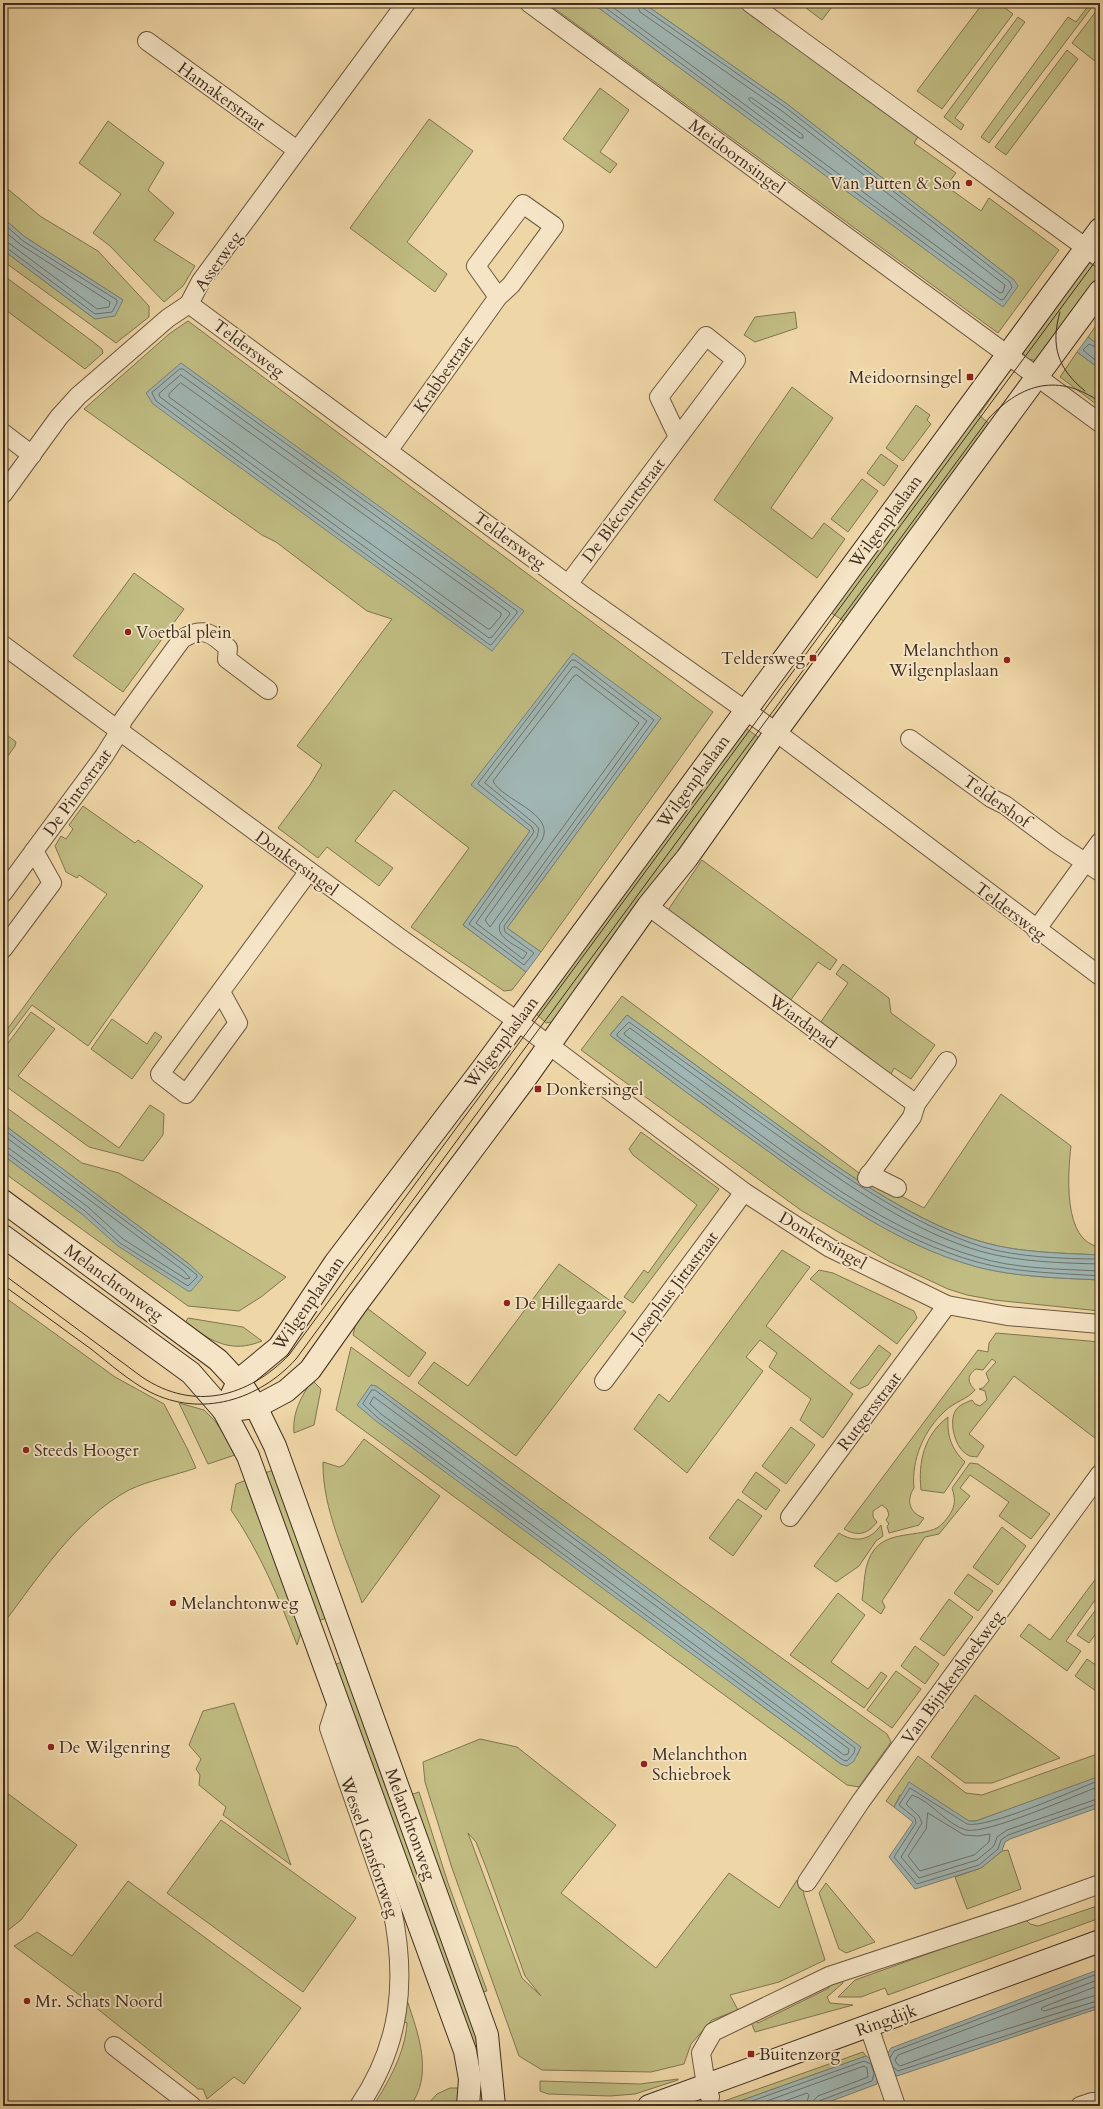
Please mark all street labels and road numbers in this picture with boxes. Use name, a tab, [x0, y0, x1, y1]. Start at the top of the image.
street label: Hamakerstraat	[173, 57, 271, 137]
street label: Meidoornsingel	[684, 114, 790, 199]
street label: Asserweg	[189, 226, 248, 296]
street label: Teldersweg	[208, 314, 290, 383]
street label: Krabbestraat	[408, 331, 479, 418]
street label: De Blécourtstraat	[577, 453, 671, 567]
street label: Wilgenplaslaan	[843, 470, 927, 573]
street label: Teldersweg	[469, 506, 551, 575]
street label: Wilgenplaslaan	[651, 730, 735, 833]
street label: De Pintostraat	[38, 744, 117, 841]
street label: Teldershof	[959, 770, 1037, 834]
street label: Donkersingel	[251, 825, 343, 902]
street label: Teldersweg	[970, 877, 1052, 946]
street label: Wiardapad	[763, 988, 841, 1054]
street label: Wilgenplaslaan	[459, 991, 544, 1094]
street label: Donkersingel	[775, 1206, 871, 1275]
street label: Josephus Jittastraat	[624, 1226, 724, 1348]
street label: Melanchtonweg	[60, 1239, 168, 1326]
street label: Wilgenplaslaan	[267, 1251, 350, 1356]
street label: Rutgersstraat	[832, 1367, 907, 1455]
street label: Van Bijnkershoekweg	[896, 1606, 1009, 1749]
street label: Melanchtonweg	[380, 1765, 442, 1884]
street label: Wessel Gansfortweg	[334, 1773, 405, 1921]
street label: Ringdijk	[852, 1999, 921, 2042]

